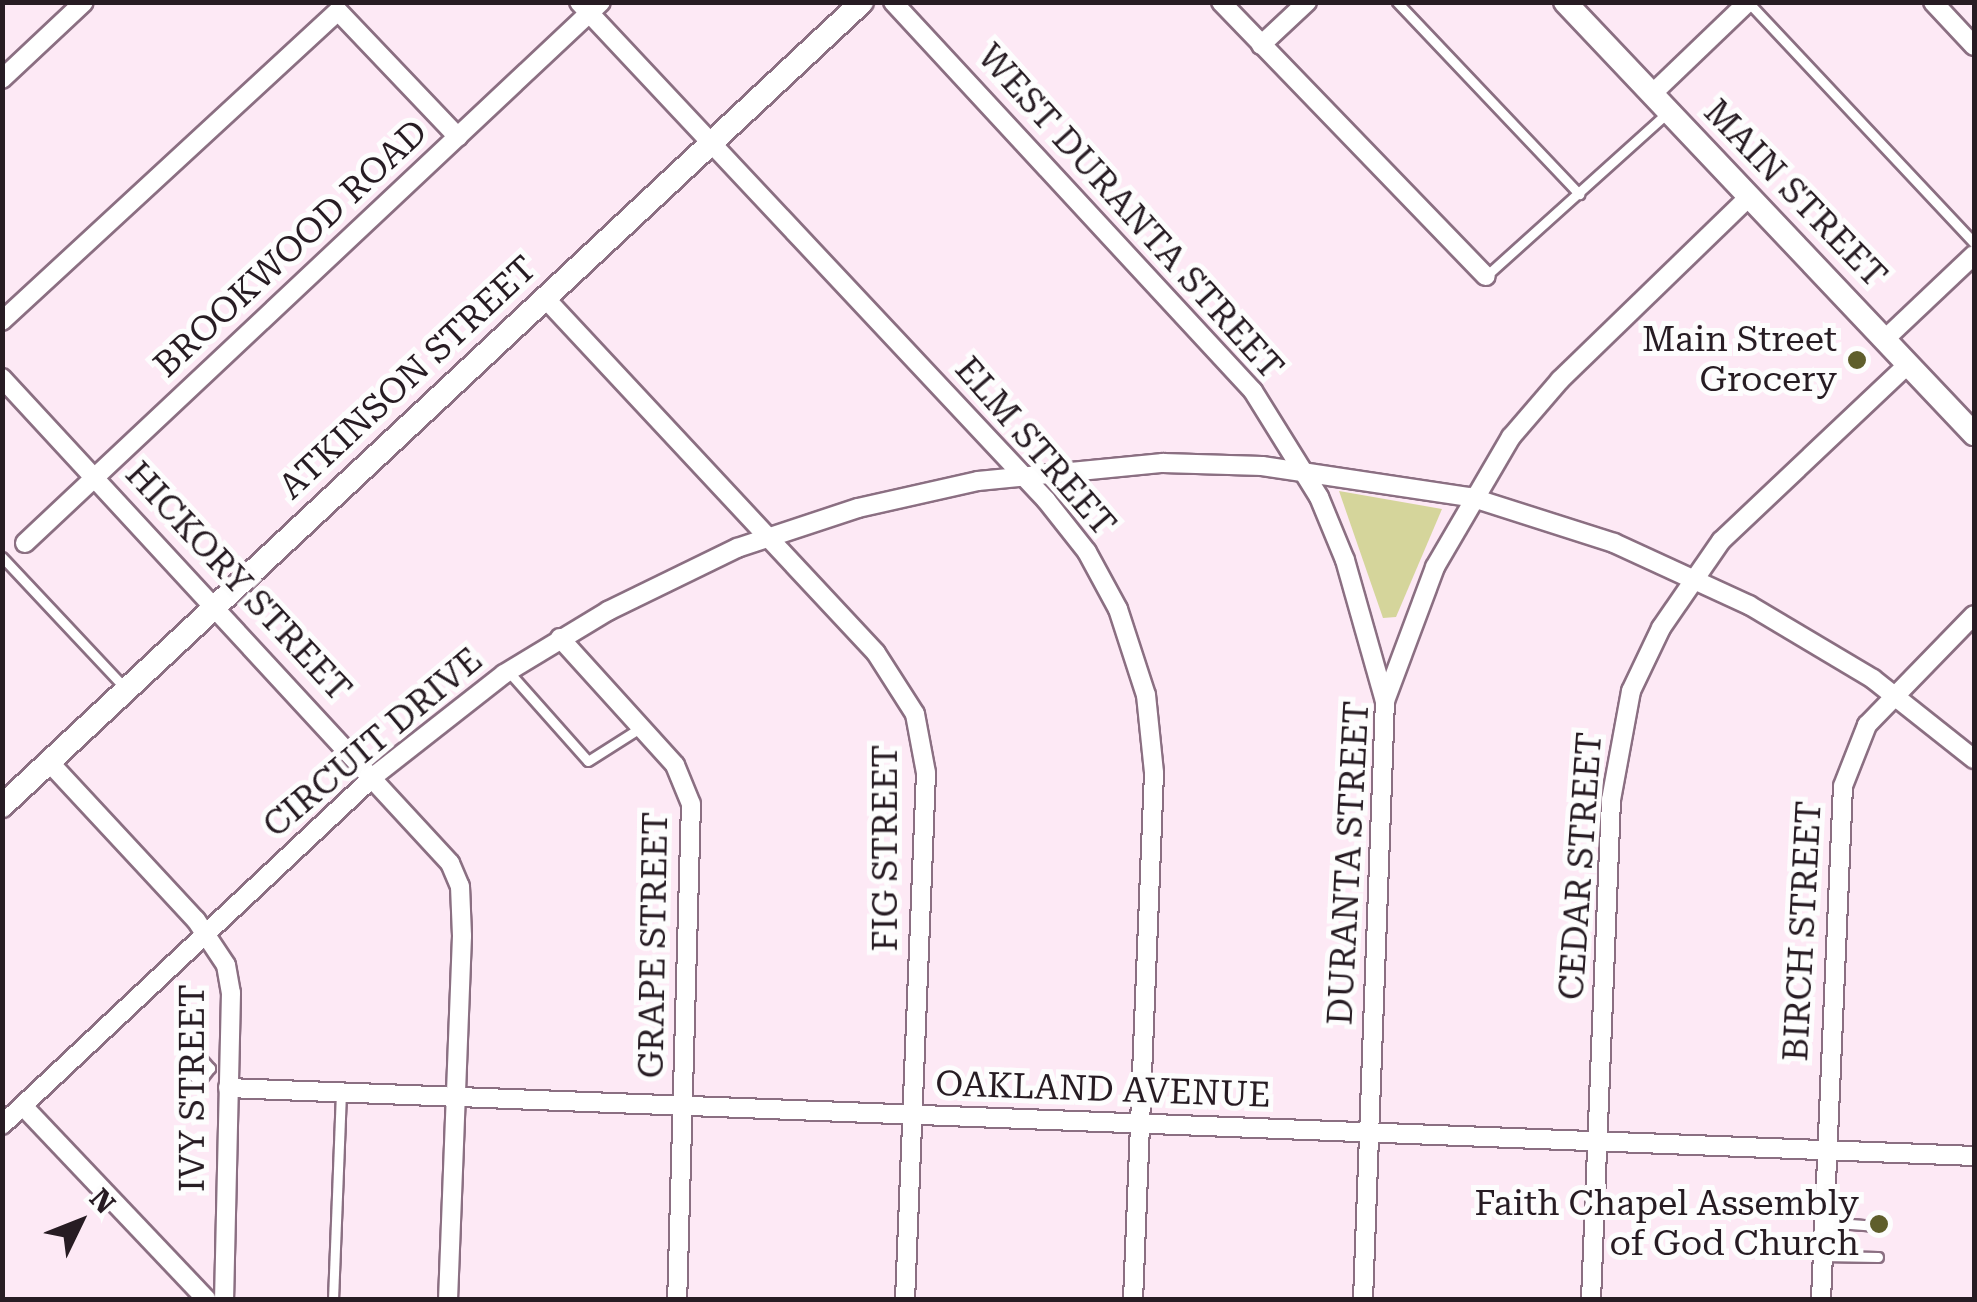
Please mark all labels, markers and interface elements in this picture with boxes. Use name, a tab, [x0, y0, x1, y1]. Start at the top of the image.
street label: WEST DURANTA STREET	[968, 36, 1292, 388]
street label: MAIN STREET	[1695, 91, 1895, 297]
street label: BROOKWOOD ROAD	[146, 112, 436, 386]
street label: ATKINSON STREET	[271, 248, 545, 508]
place label: Main Street Grocery	[1642, 319, 1837, 401]
street label: ELM STREET	[946, 349, 1124, 545]
marker: Main Street Grocery	[1846, 349, 1868, 371]
street label: HICKORY STREET	[116, 454, 360, 710]
street label: CIRCUIT DRIVE	[255, 639, 491, 847]
street label: DURANTA STREET	[1320, 700, 1378, 1026]
street label: CEDAR STREET	[1551, 731, 1611, 1001]
street label: FIG STREET	[865, 745, 907, 951]
street label: BIRCH STREET	[1775, 800, 1831, 1062]
street label: GRAPE STREET	[631, 811, 677, 1079]
street label: IVY STREET	[172, 984, 214, 1192]
street label: OAKLAND AVENUE	[935, 1063, 1271, 1117]
north arrow	[30, 1172, 130, 1272]
text: N	[83, 1182, 122, 1220]
place label: Faith Chapel Assembly of God Church	[1475, 1183, 1859, 1265]
marker: Faith Chapel Assembly of God Church	[1868, 1213, 1890, 1235]

